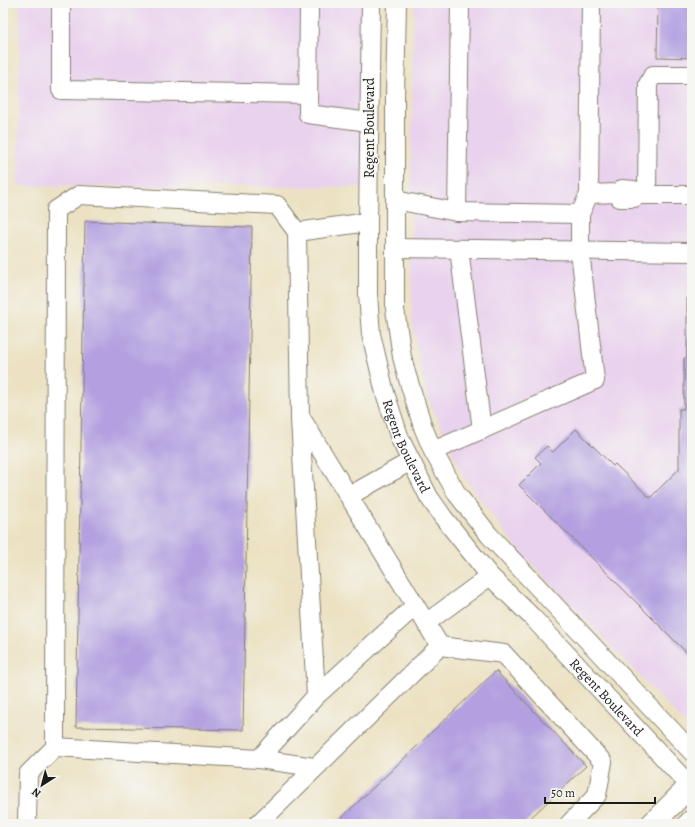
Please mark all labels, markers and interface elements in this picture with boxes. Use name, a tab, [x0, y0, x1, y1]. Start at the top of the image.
street label: Regent Boulevard	[360, 77, 379, 178]
street label: Regent Boulevard	[378, 397, 435, 497]
street label: Regent Boulevard	[565, 654, 648, 741]
north arrow	[22, 765, 62, 805]
scale bar	[545, 779, 655, 805]
text: N	[29, 784, 44, 801]
text: 50 m	[551, 785, 575, 801]

